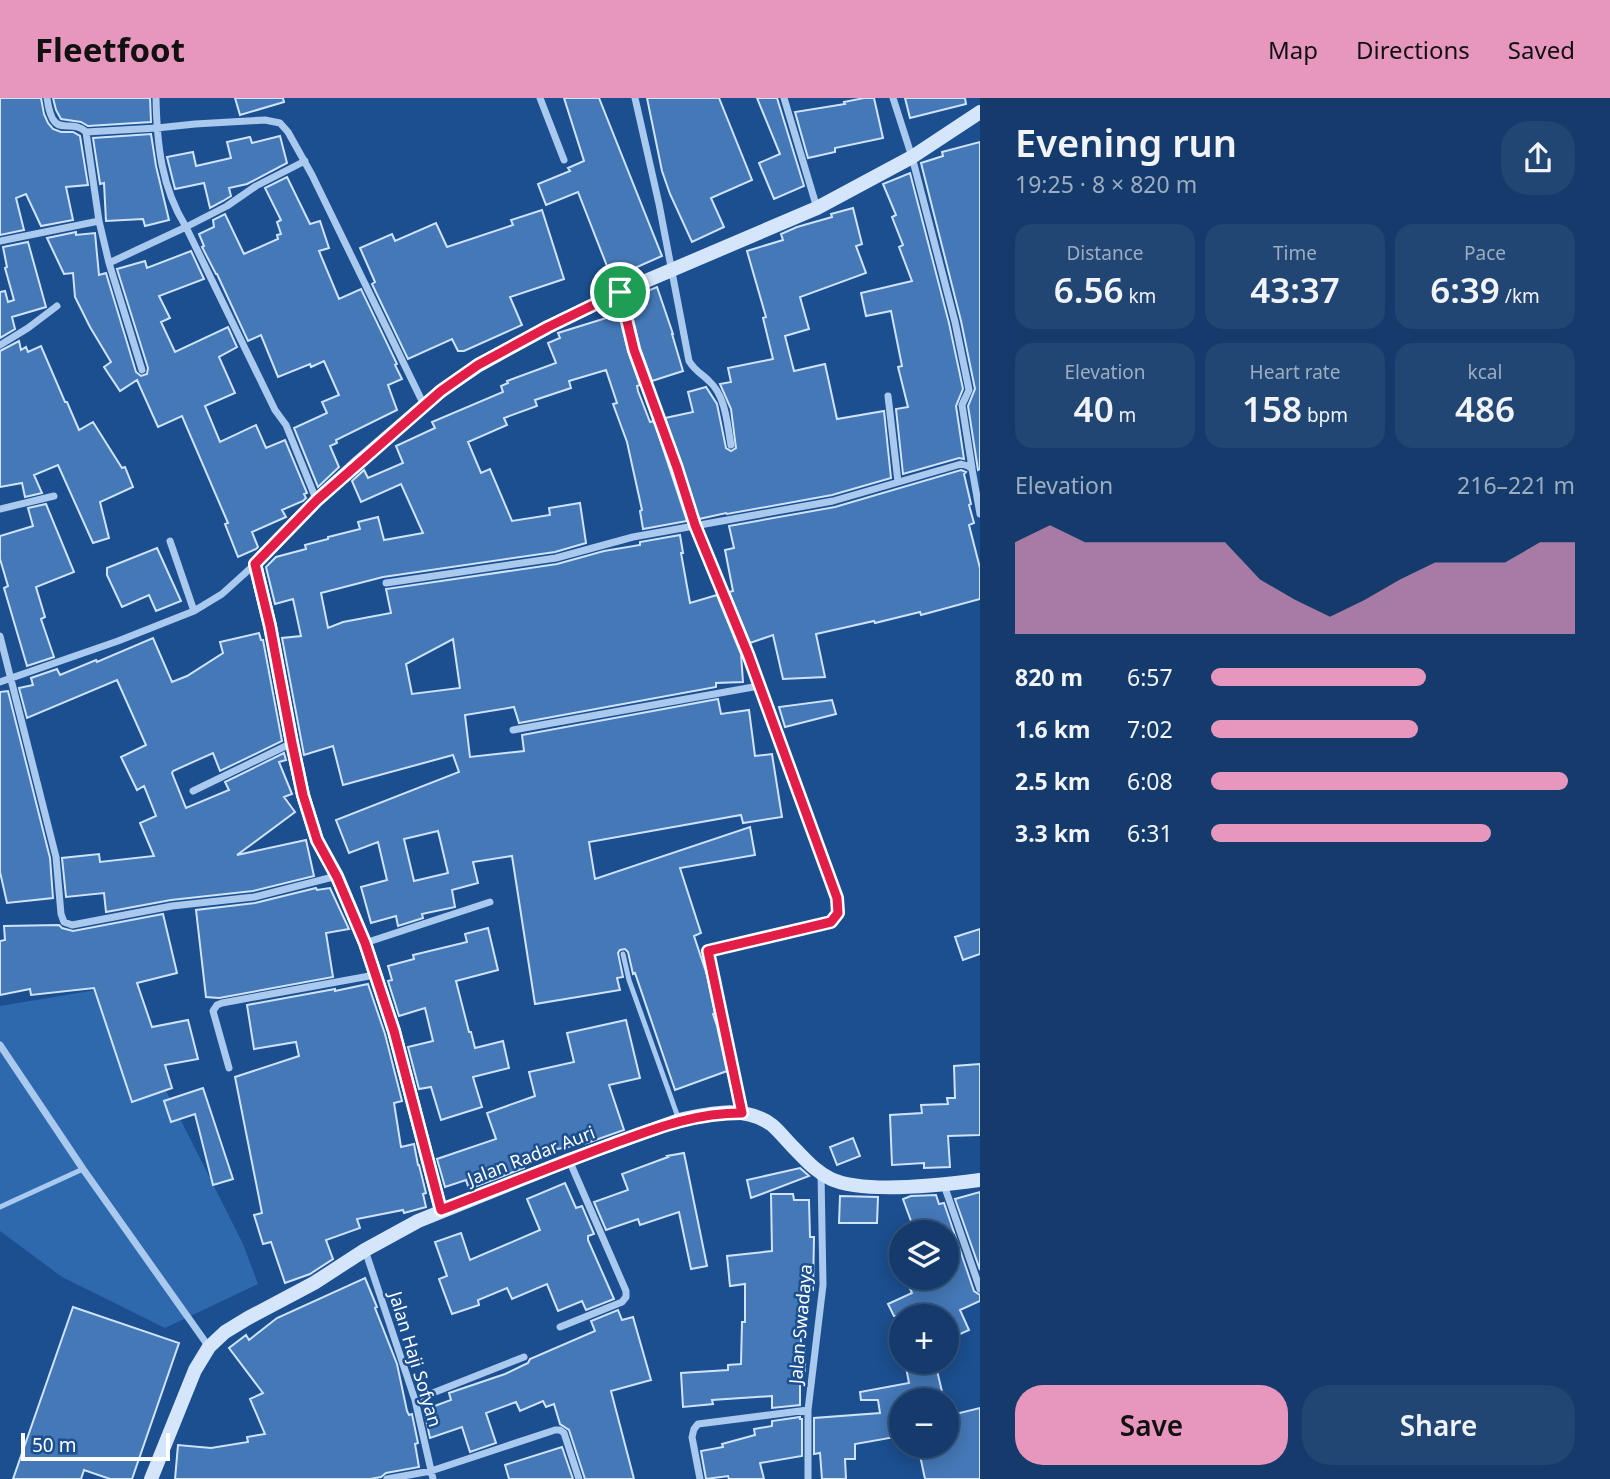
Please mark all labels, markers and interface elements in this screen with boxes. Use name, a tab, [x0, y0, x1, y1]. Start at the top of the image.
text: Fleetfoot	[35, 27, 185, 72]
text: Map	[1268, 33, 1318, 66]
text: Directions	[1356, 33, 1470, 66]
text: Saved	[1508, 33, 1575, 66]
text: Evening run	[1015, 116, 1237, 168]
button: share	[1501, 121, 1575, 195]
text: 19:25 · 8 × 820 m	[1015, 168, 1197, 200]
text: Distance	[1067, 240, 1143, 266]
text: Time	[1273, 240, 1317, 266]
text: Pace	[1464, 240, 1506, 266]
pin	[590, 262, 650, 322]
text: 6.56	[1054, 266, 1123, 313]
text: 43:37	[1250, 266, 1340, 313]
text: 6:39	[1430, 266, 1500, 313]
icon: arrive	[601, 273, 639, 311]
text: km	[1123, 283, 1156, 309]
text: /km	[1500, 283, 1540, 309]
text: Elevation	[1064, 359, 1146, 385]
text: Heart rate	[1250, 359, 1340, 385]
text: kcal	[1468, 359, 1502, 385]
text: 40	[1074, 385, 1114, 432]
text: 158	[1242, 385, 1302, 432]
text: 486	[1455, 385, 1515, 432]
text: m	[1114, 402, 1136, 428]
text: bpm	[1302, 402, 1348, 428]
text: Elevation	[1015, 469, 1113, 501]
text: 216–221 m	[1457, 469, 1575, 501]
text: 820 m	[1015, 661, 1083, 693]
text: 6:57	[1127, 661, 1173, 693]
text: 1.6 km	[1015, 713, 1090, 745]
text: 7:02	[1127, 713, 1173, 745]
text: 2.5 km	[1015, 765, 1090, 797]
text: 6:08	[1127, 765, 1173, 797]
text: 3.3 km	[1015, 817, 1090, 849]
text: 6:31	[1127, 817, 1173, 849]
street label: Jalan Radar Auri	[462, 1120, 598, 1191]
map controls	[889, 1220, 959, 1458]
button: layers	[889, 1220, 959, 1290]
street label: Jalan Swadaya	[783, 1263, 817, 1387]
street label: Jalan Haji Sofyan	[383, 1286, 448, 1430]
button: +	[889, 1304, 959, 1374]
button: Save	[1015, 1385, 1288, 1465]
button: Share	[1302, 1385, 1575, 1465]
button: −	[889, 1388, 959, 1458]
scale bar	[21, 1430, 170, 1462]
text: 50 m	[32, 1432, 76, 1458]

